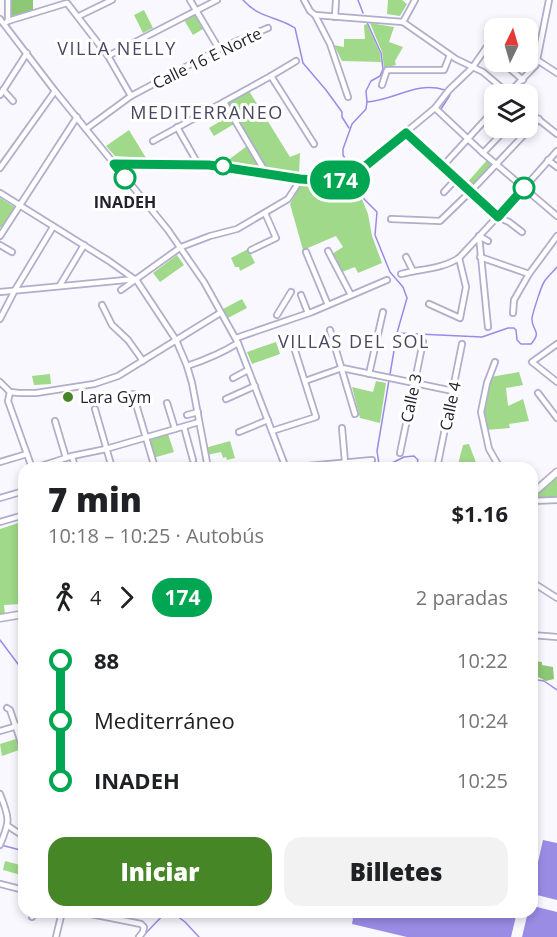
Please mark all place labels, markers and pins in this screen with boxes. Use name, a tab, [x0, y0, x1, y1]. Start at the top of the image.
unlabelled marker	[214, 157, 232, 175]
marker: INADEH	[114, 167, 136, 189]
unlabelled marker	[513, 177, 535, 199]
place label: INADEH	[94, 191, 156, 213]
place label: Lara Gym	[80, 386, 151, 408]
marker: Lara Gym	[61, 390, 75, 404]

